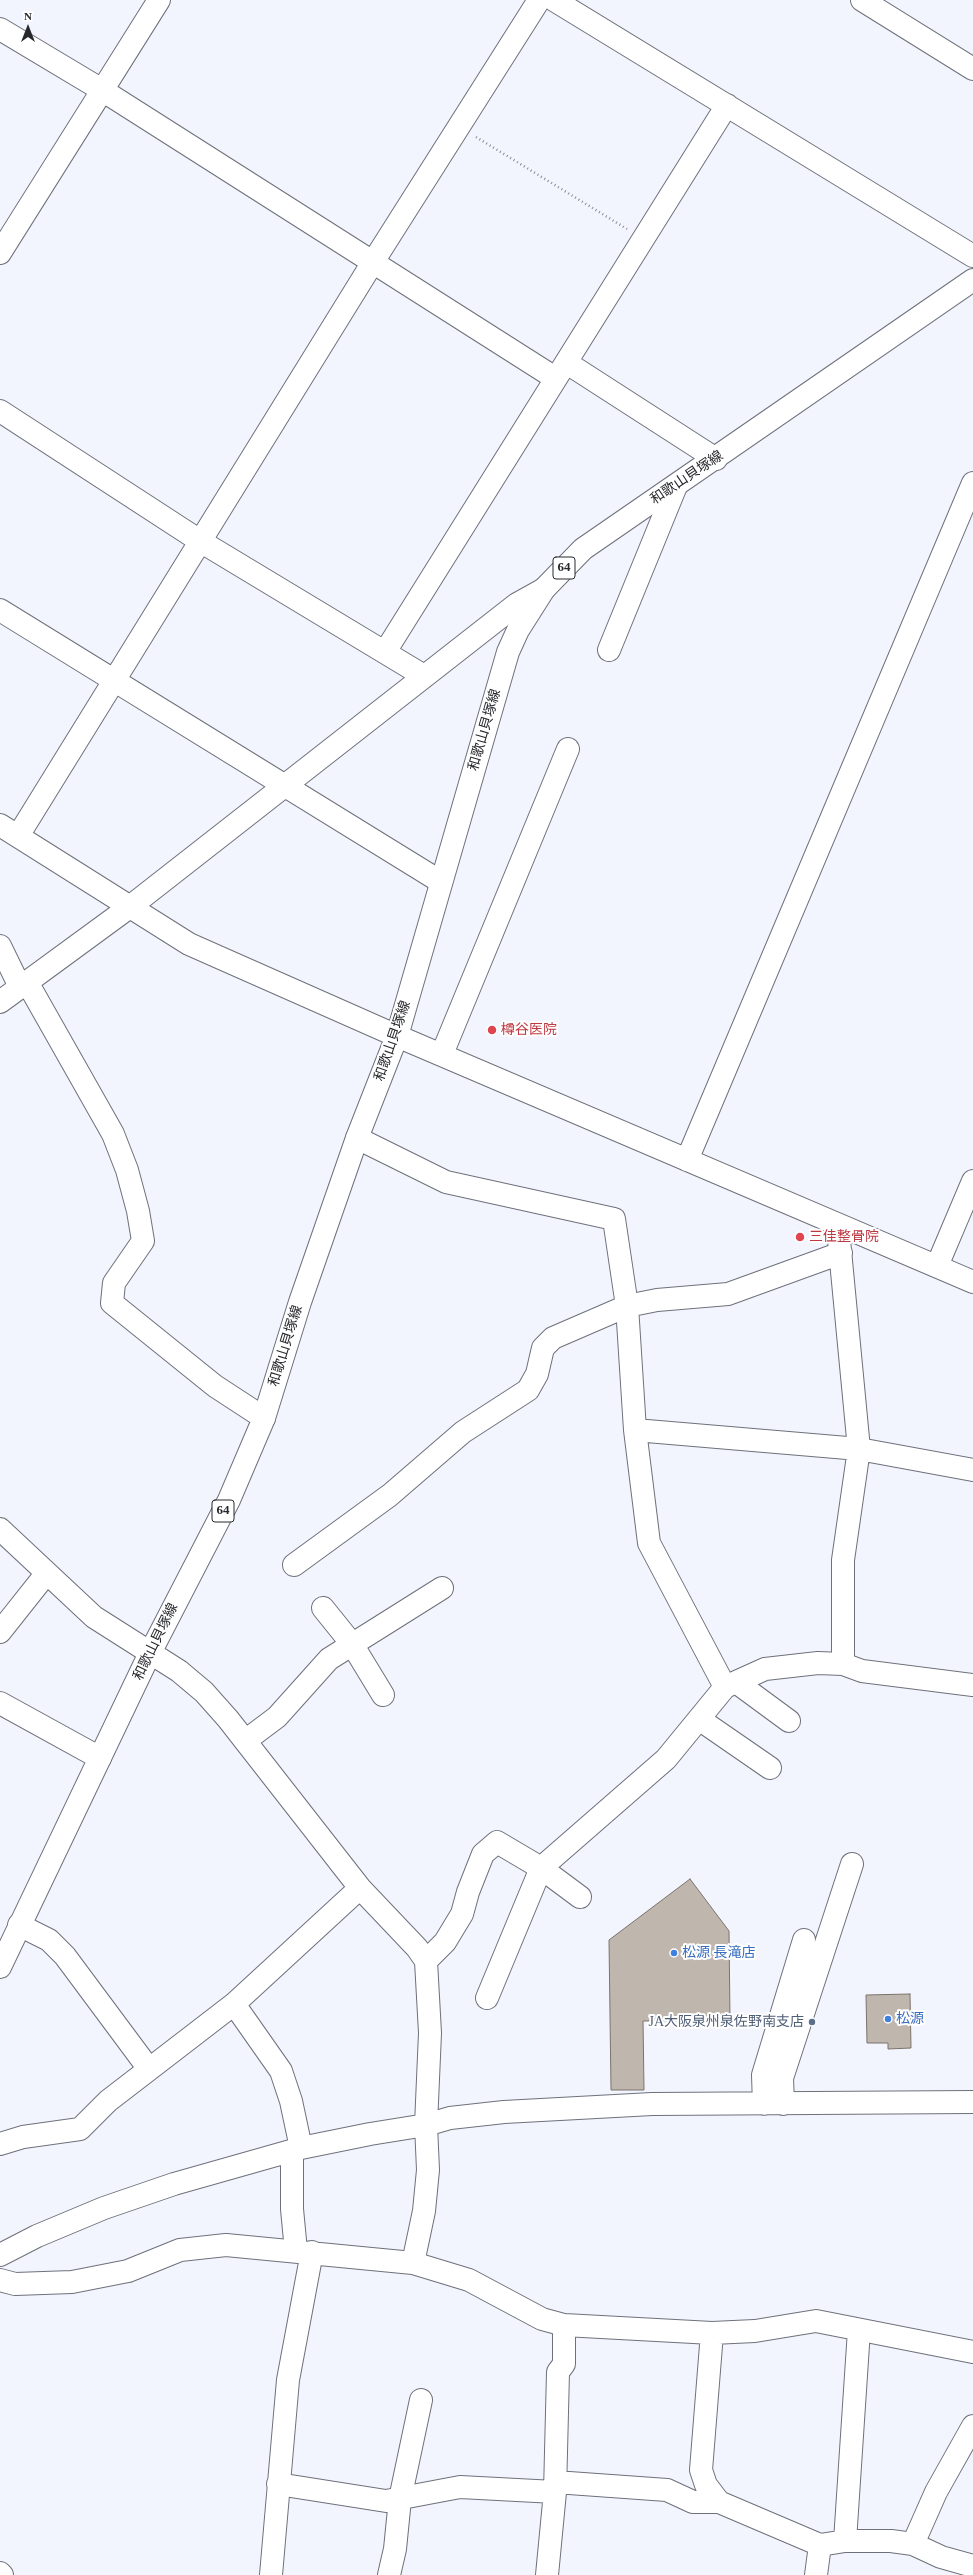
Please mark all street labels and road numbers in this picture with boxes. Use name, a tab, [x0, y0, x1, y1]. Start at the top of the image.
street label: 和歌山貝塚線	[647, 448, 727, 508]
road number: 64	[553, 557, 575, 579]
street label: 和歌山貝塚線	[465, 687, 505, 773]
street label: 和歌山貝塚線	[371, 999, 415, 1083]
street label: 和歌山貝塚線	[266, 1303, 306, 1389]
road number: 64	[212, 1500, 234, 1522]
street label: 和歌山貝塚線	[130, 1601, 182, 1683]

